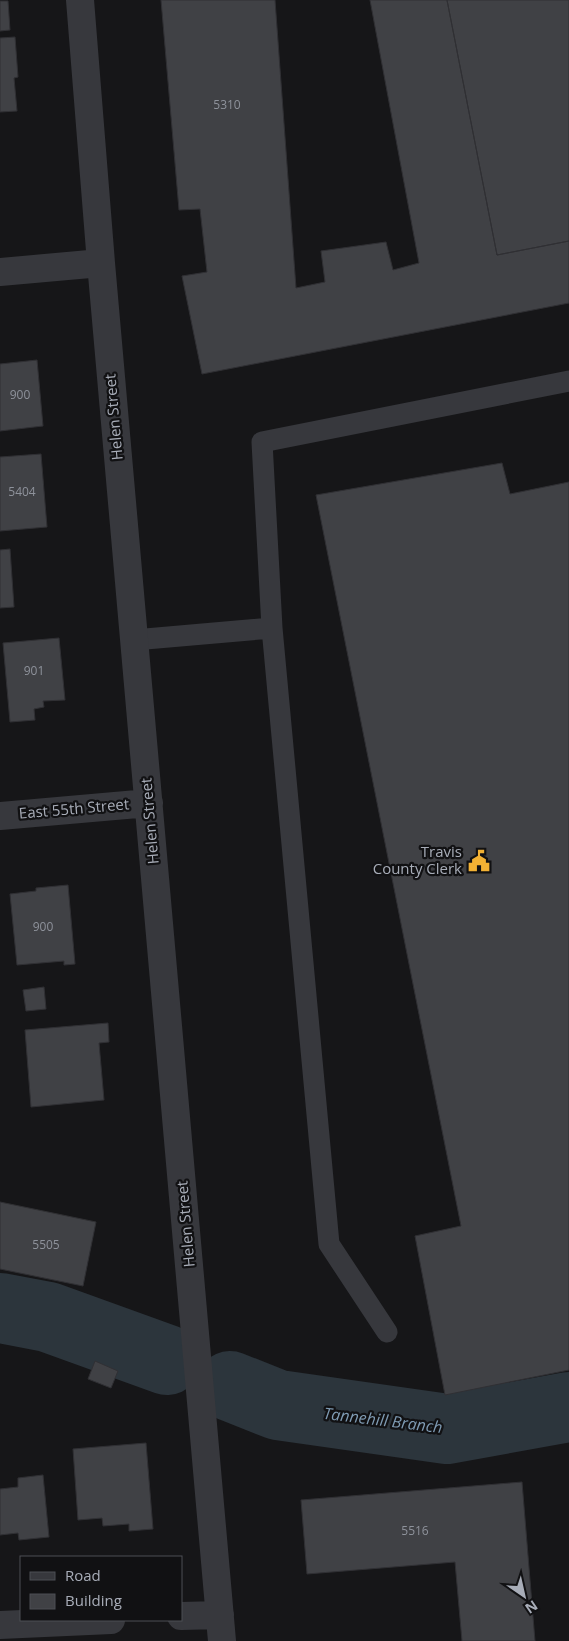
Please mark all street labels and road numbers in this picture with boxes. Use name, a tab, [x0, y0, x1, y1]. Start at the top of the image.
street label: Helen Street	[99, 373, 127, 461]
street label: Helen Street	[135, 777, 163, 865]
street label: East 55th Street	[18, 793, 130, 823]
street label: Helen Street	[171, 1180, 199, 1268]

